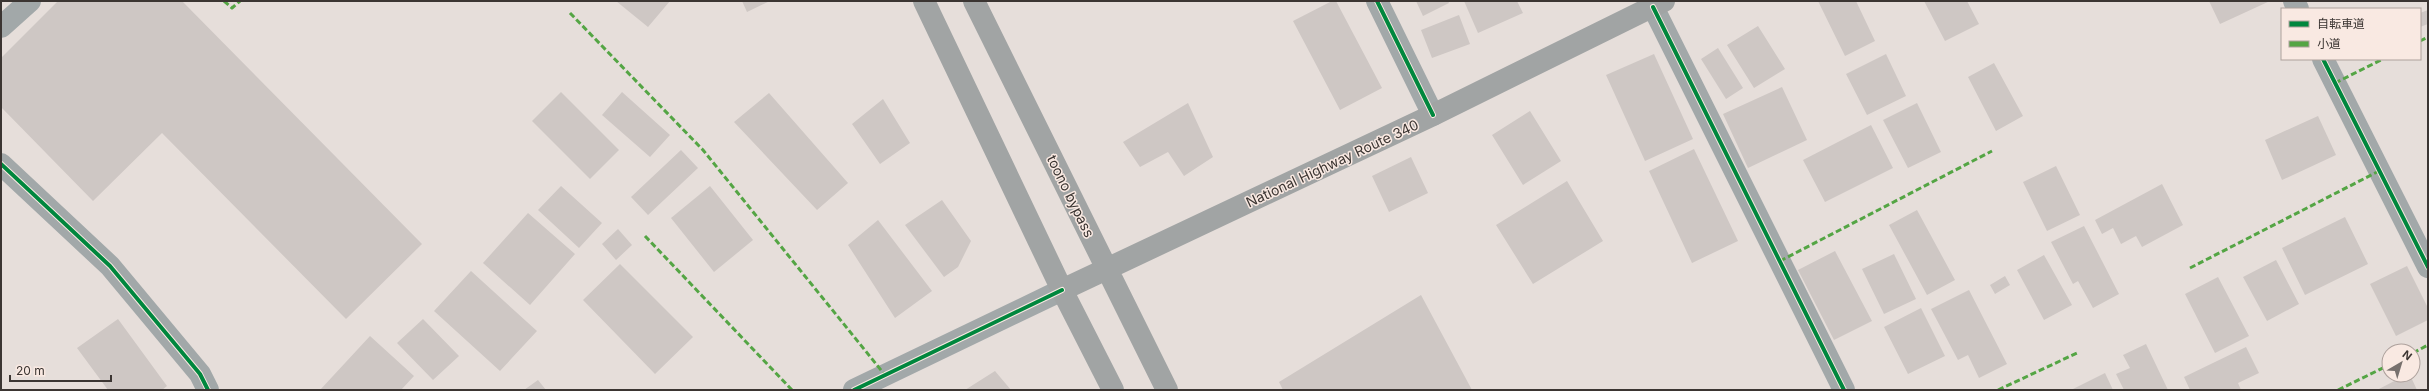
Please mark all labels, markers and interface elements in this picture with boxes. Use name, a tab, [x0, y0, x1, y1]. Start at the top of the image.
legend	[2281, 8, 2421, 60]
text: 自転車道	[2317, 16, 2365, 31]
text: 小道	[2317, 36, 2341, 51]
street label: National Highway Route 340	[1243, 115, 1421, 211]
street label: toono bypass	[1044, 152, 1098, 240]
north arrow	[2381, 343, 2421, 383]
text: N	[2400, 347, 2415, 363]
scale bar	[10, 357, 111, 383]
text: 20 m	[16, 363, 45, 378]

